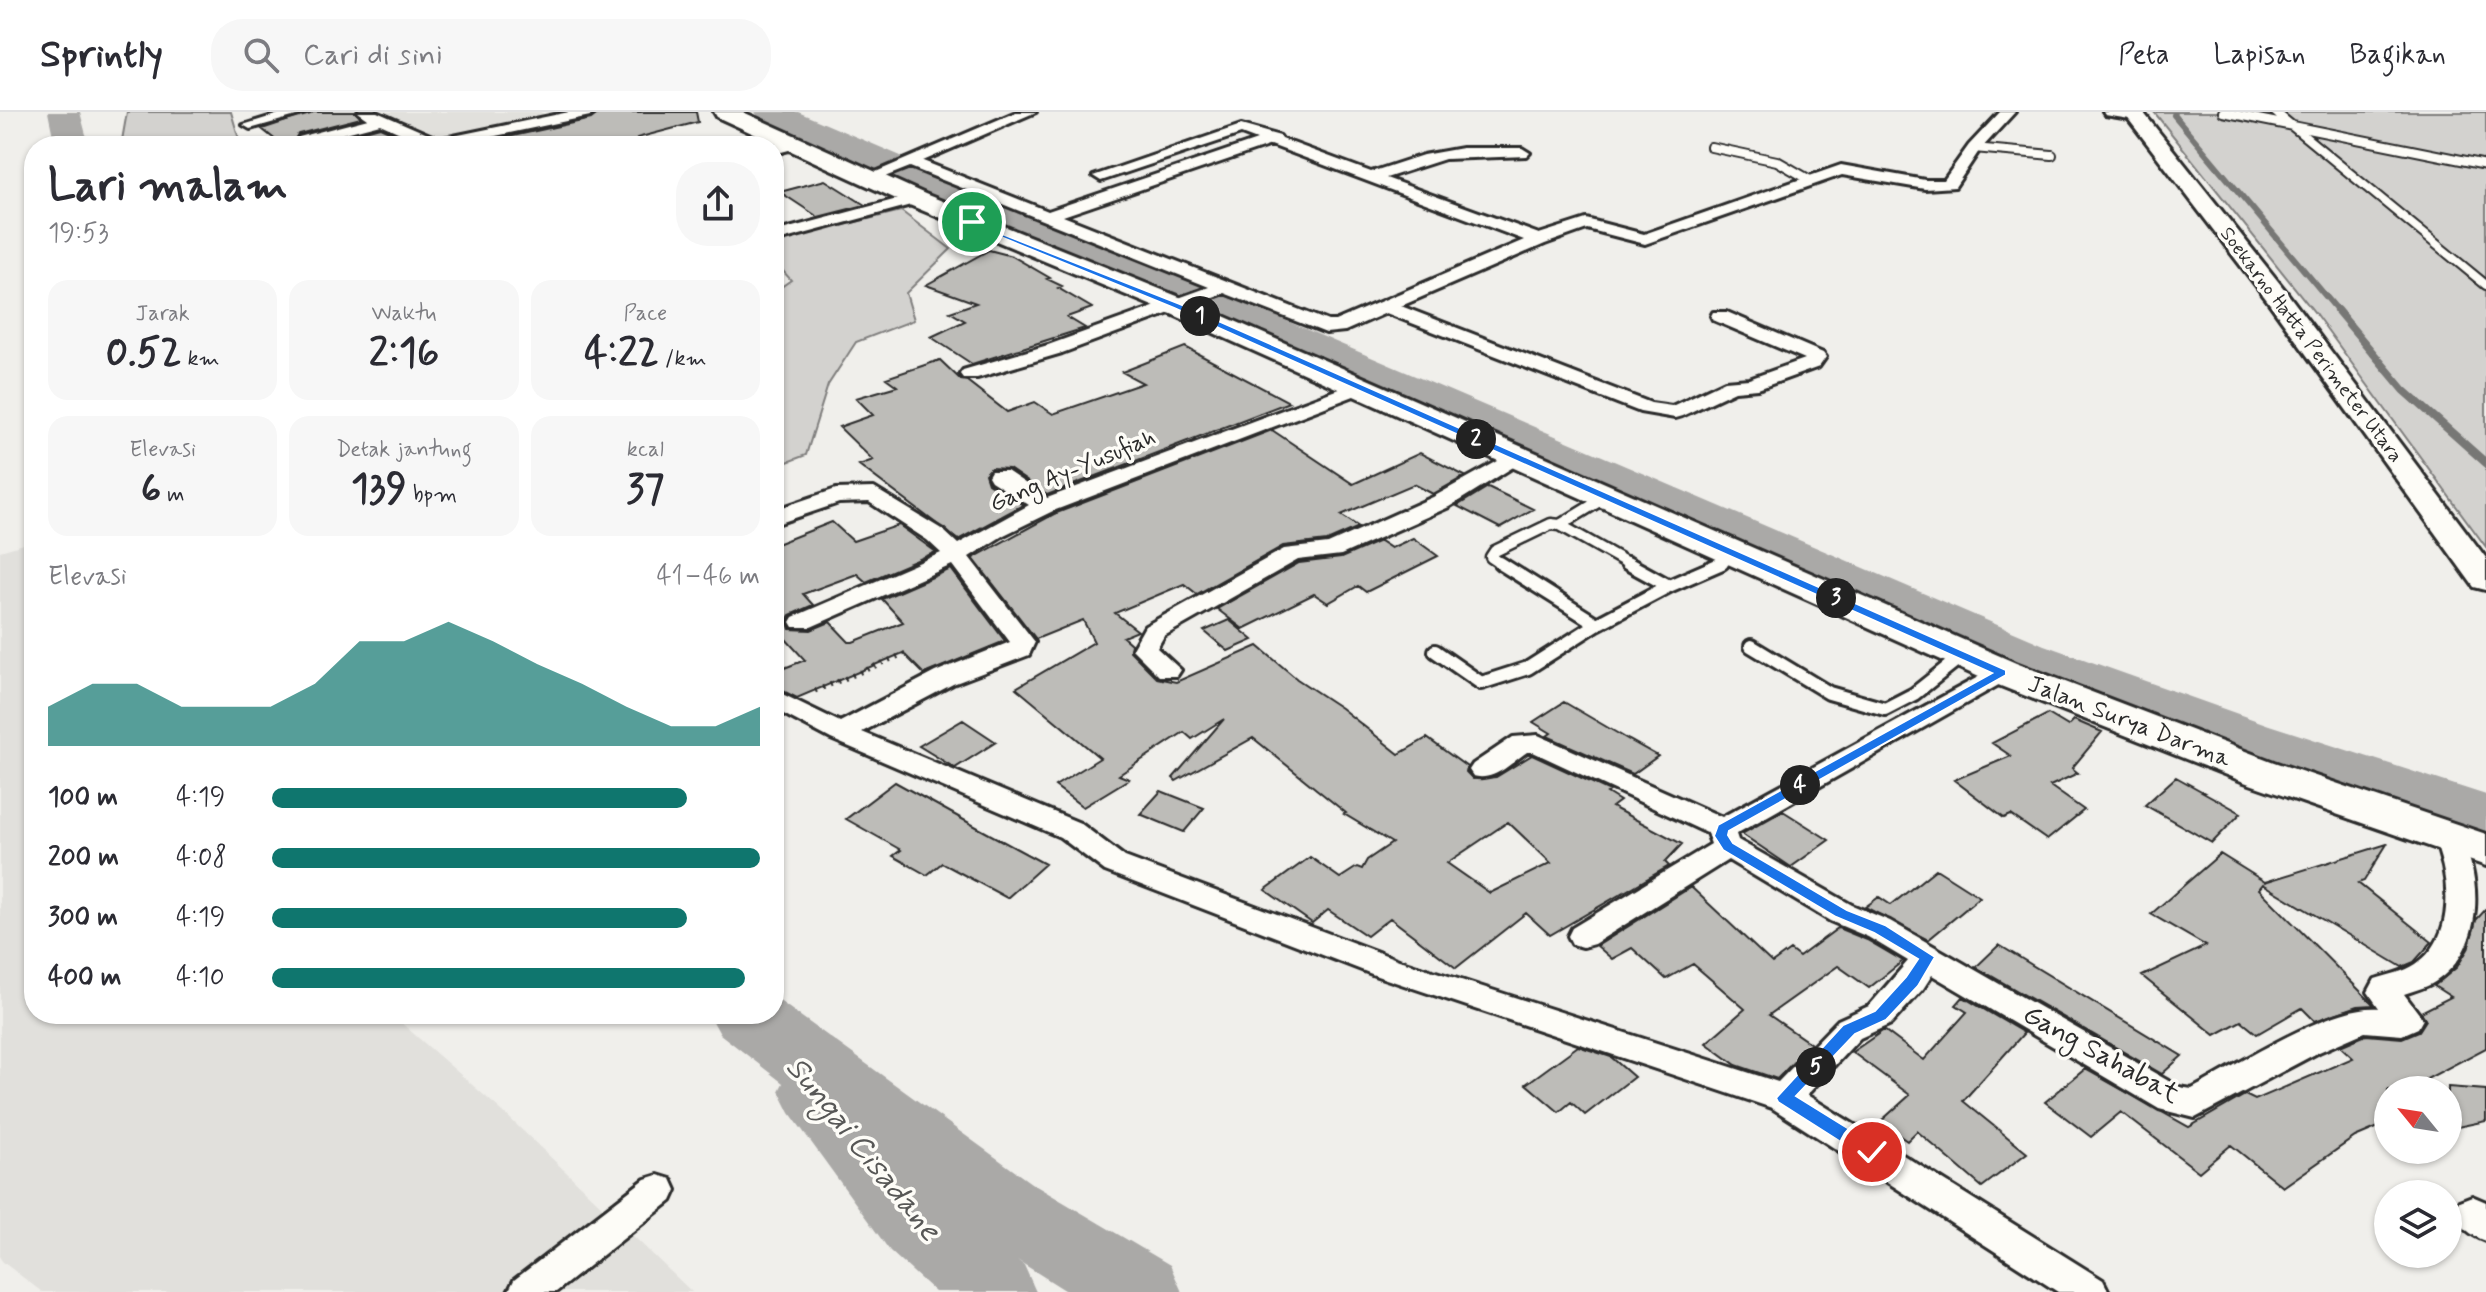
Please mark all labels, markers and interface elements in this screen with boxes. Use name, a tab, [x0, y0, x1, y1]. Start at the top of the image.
search box	[211, 19, 771, 91]
text: Sprintly	[40, 31, 163, 80]
icon: search	[239, 33, 283, 77]
text: Cari di sini	[303, 36, 443, 75]
text: Peta	[2118, 37, 2169, 74]
text: Lapisan	[2213, 37, 2306, 74]
text: Bagikan	[2350, 37, 2446, 74]
text: Lari malam	[48, 158, 288, 216]
button: share	[676, 162, 760, 246]
pin	[938, 188, 1006, 256]
icon: arrive	[950, 200, 994, 244]
text: 19:53	[48, 217, 109, 251]
street label: Soekarno Hatta Perimeter Utara	[2213, 222, 2409, 468]
pin: 1	[1180, 296, 1220, 336]
text: Jarak	[136, 300, 190, 328]
text: Waktu	[372, 300, 436, 328]
text: Pace	[623, 300, 667, 328]
text: 1	[1195, 302, 1205, 330]
text: 0.52	[106, 328, 182, 380]
text: 2:16	[369, 328, 439, 380]
text: 4:22	[584, 328, 659, 380]
text: km	[182, 345, 220, 373]
text: /km	[659, 345, 706, 373]
pin: 2	[1456, 419, 1496, 459]
street label: Gang Ay-Yusufiah	[985, 422, 1162, 522]
text: 2	[1471, 425, 1481, 453]
text: Elevasi	[129, 436, 196, 464]
text: Detak jantung	[336, 436, 472, 464]
text: kcal	[627, 436, 664, 464]
text: 6	[141, 464, 161, 516]
text: 139	[351, 464, 407, 516]
text: 37	[626, 464, 664, 516]
text: m	[161, 481, 185, 509]
text: bpm	[407, 481, 457, 509]
text: Elevasi	[48, 560, 127, 594]
text: 41–46 m	[656, 560, 760, 594]
pin: 3	[1816, 578, 1856, 618]
text: 3	[1831, 584, 1841, 612]
street label: Jalan Surya Darma	[2023, 669, 2235, 775]
pin: 4	[1780, 765, 1820, 805]
text: 4	[1794, 771, 1806, 799]
text: 100 m	[48, 781, 118, 815]
text: 4:19	[176, 781, 225, 815]
text: 200 m	[48, 841, 119, 875]
text: 4:08	[176, 841, 227, 875]
text: 300 m	[48, 901, 118, 935]
text: 4:19	[176, 901, 225, 935]
text: 400 m	[48, 961, 121, 995]
text: 4:10	[176, 961, 225, 995]
street label: Gang Sahabat	[2015, 997, 2187, 1115]
pin: 5	[1796, 1047, 1836, 1087]
water label: Sungai Cisadane	[773, 1048, 951, 1253]
text: 5	[1809, 1053, 1823, 1081]
north arrow	[2374, 1076, 2462, 1164]
map controls	[2374, 1076, 2462, 1268]
pin	[1838, 1118, 1906, 1186]
icon: check	[1850, 1130, 1894, 1174]
button: layers	[2374, 1180, 2462, 1268]

